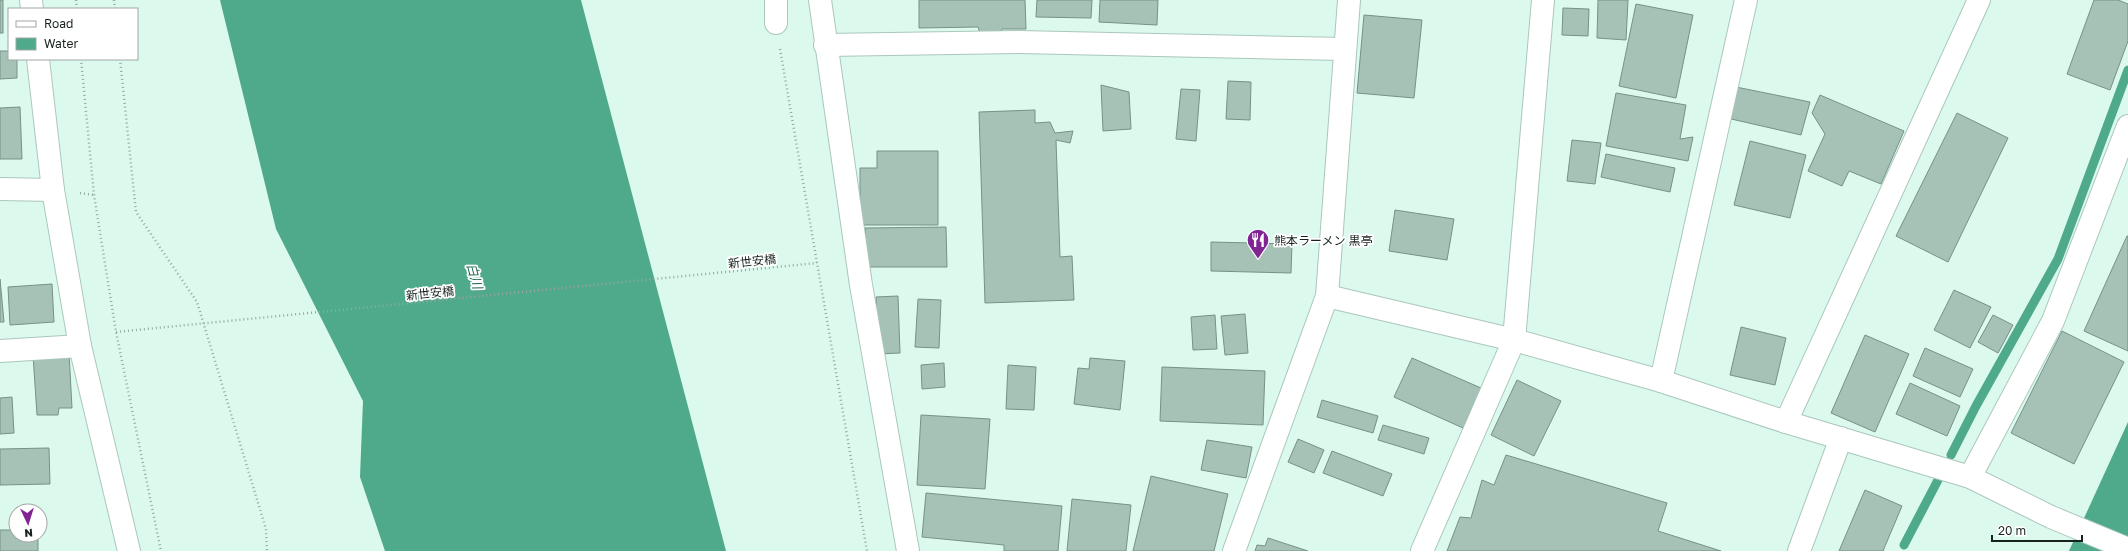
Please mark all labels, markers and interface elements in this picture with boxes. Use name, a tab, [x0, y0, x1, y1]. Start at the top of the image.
legend	[8, 8, 138, 60]
text: Road	[44, 16, 73, 31]
text: Water	[44, 36, 78, 51]
restaurant icon: 熊本ラーメン 黒亭	[1245, 227, 1271, 260]
place label: 熊本ラーメン 黒亭	[1274, 233, 1373, 248]
street label: 新世安橋	[727, 251, 777, 271]
water label: 白川	[464, 261, 487, 293]
street label: 新世安橋	[405, 283, 455, 303]
north arrow	[8, 503, 48, 543]
scale bar	[1992, 517, 2082, 543]
text: 20 m	[1998, 523, 2026, 538]
text: N	[24, 527, 33, 540]

